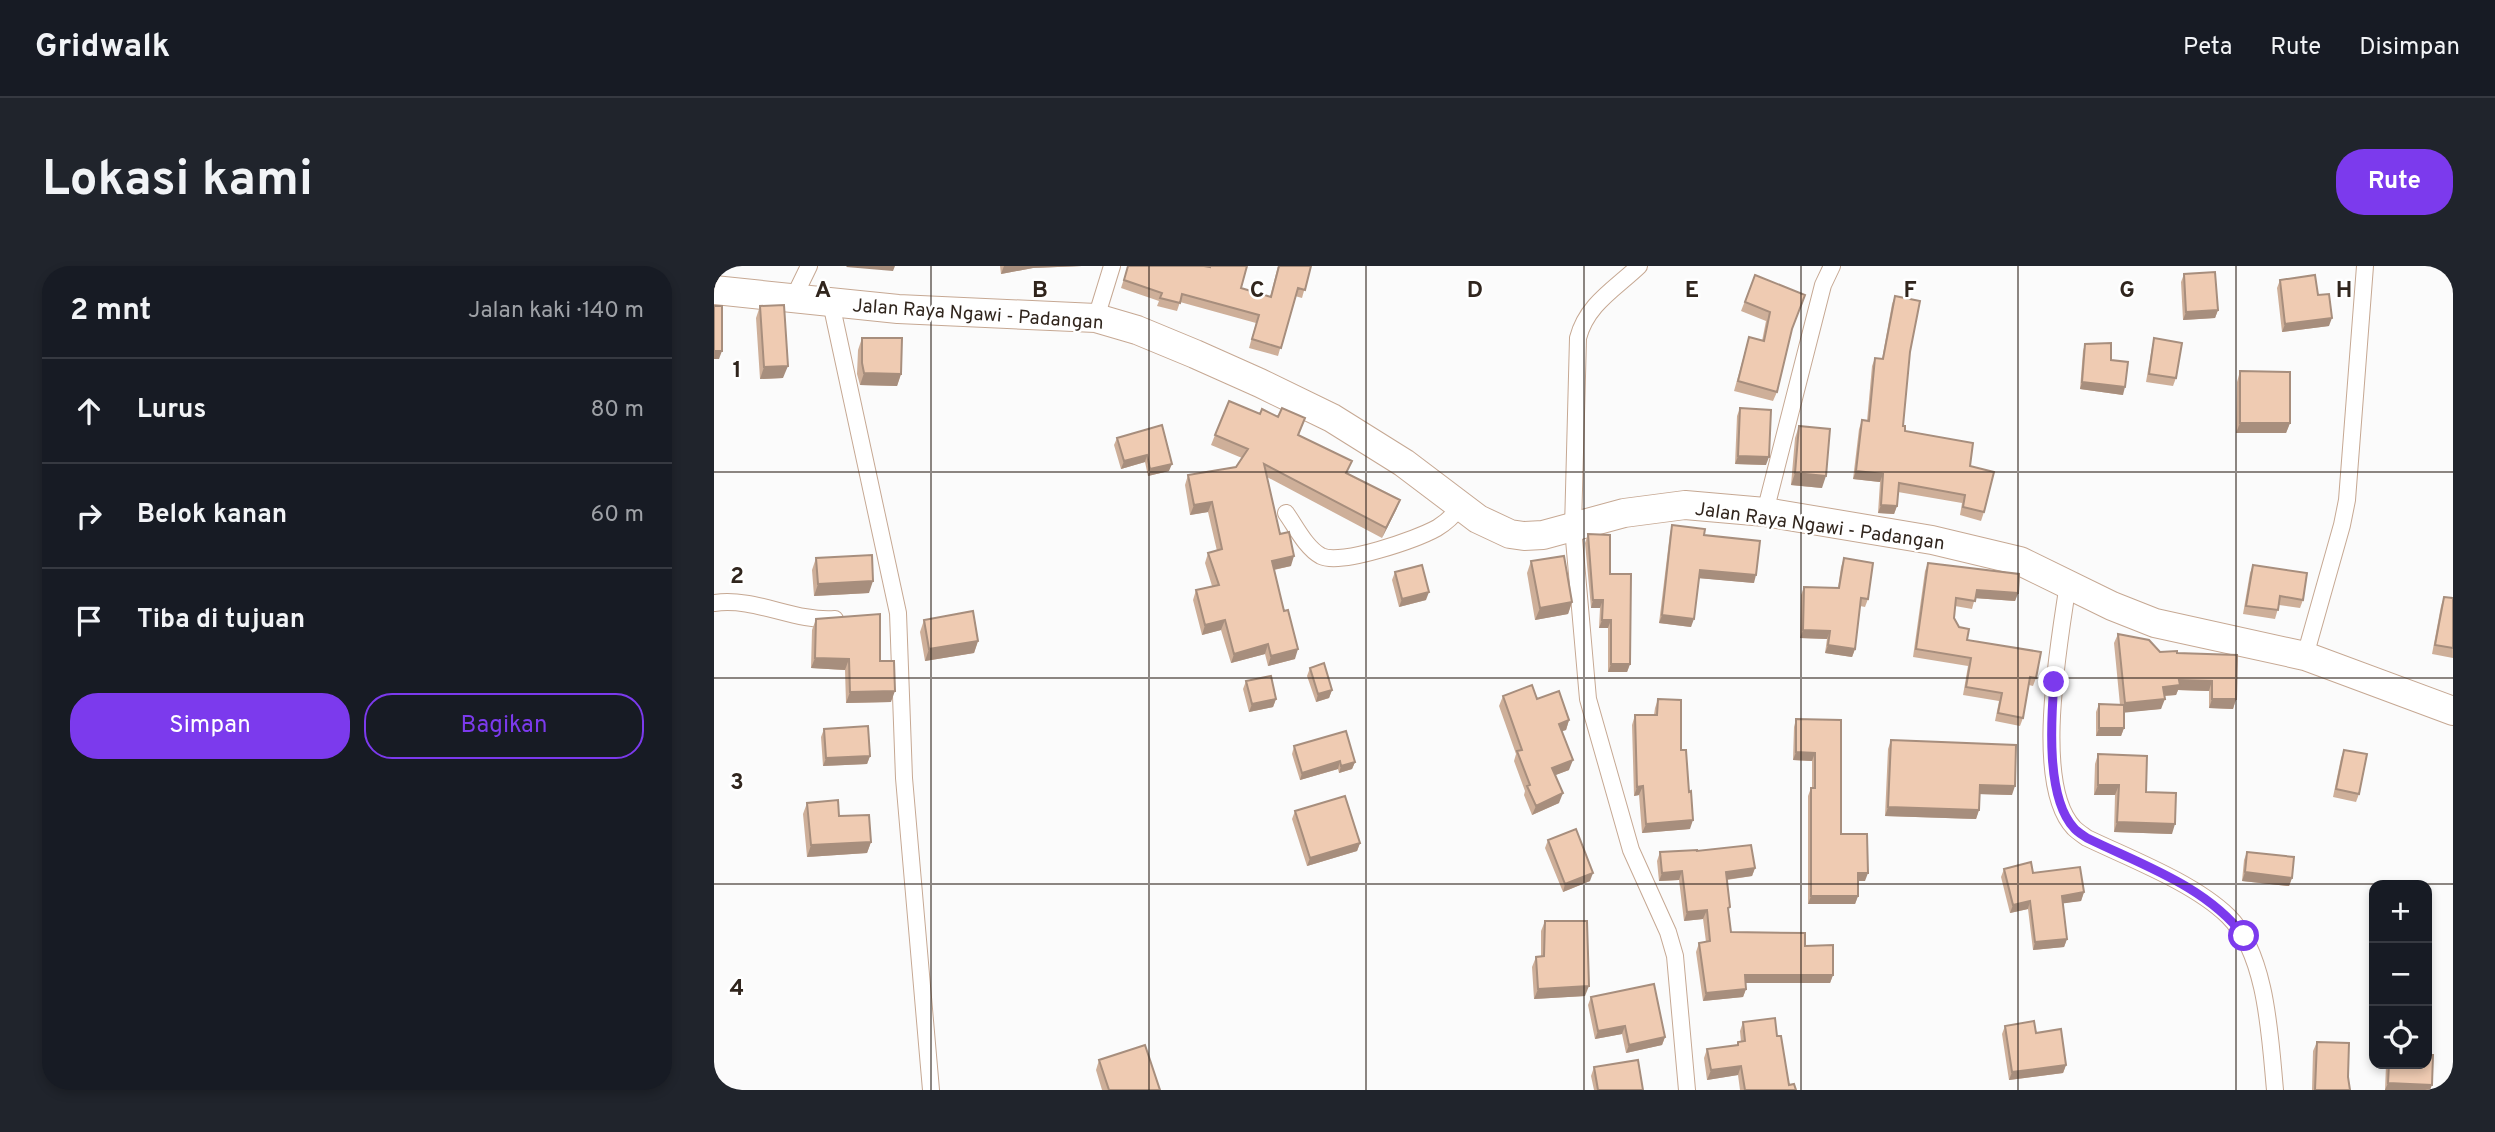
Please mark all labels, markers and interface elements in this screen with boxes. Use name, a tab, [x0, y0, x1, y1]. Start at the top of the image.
text: Gridwalk	[35, 27, 170, 69]
text: Peta	[2183, 33, 2232, 63]
text: Rute	[2270, 33, 2321, 63]
text: Disimpan	[2359, 33, 2460, 63]
button: Rute	[2336, 149, 2453, 215]
text: Lokasi kami	[42, 151, 313, 213]
text: A	[815, 277, 831, 306]
text: B	[1032, 277, 1048, 306]
text: C	[1250, 277, 1264, 306]
text: D	[1467, 277, 1483, 306]
text: E	[1685, 277, 1699, 306]
text: F	[1903, 277, 1917, 306]
text: G	[2119, 277, 2135, 306]
text: H	[2336, 277, 2352, 306]
text: 2 mnt	[70, 293, 151, 330]
street label: Jalan Raya Ngawi - Padangan	[851, 294, 1104, 336]
text: Jalan kaki · 140 m	[468, 297, 644, 326]
text: 1	[732, 357, 742, 386]
icon: ahead	[70, 392, 108, 430]
text: Lurus	[137, 394, 206, 427]
text: 80 m	[591, 396, 644, 425]
icon: right	[70, 497, 108, 535]
street label: Jalan Raya Ngawi - Padangan	[1693, 498, 1946, 556]
text: Belok kanan	[137, 499, 287, 532]
text: 60 m	[591, 501, 644, 530]
text: 2	[730, 563, 744, 592]
icon: arrive	[70, 602, 108, 640]
text: Tiba di tujuan	[137, 604, 305, 637]
route end	[2038, 666, 2069, 697]
button: Simpan	[70, 693, 350, 759]
button: Bagikan	[364, 693, 644, 759]
text: 3	[730, 769, 744, 798]
map controls	[2369, 880, 2432, 1069]
button: +	[2369, 880, 2432, 943]
route start	[2228, 920, 2259, 951]
button: −	[2369, 943, 2432, 1006]
text: 4	[730, 975, 744, 1004]
button: locate	[2369, 1006, 2432, 1069]

